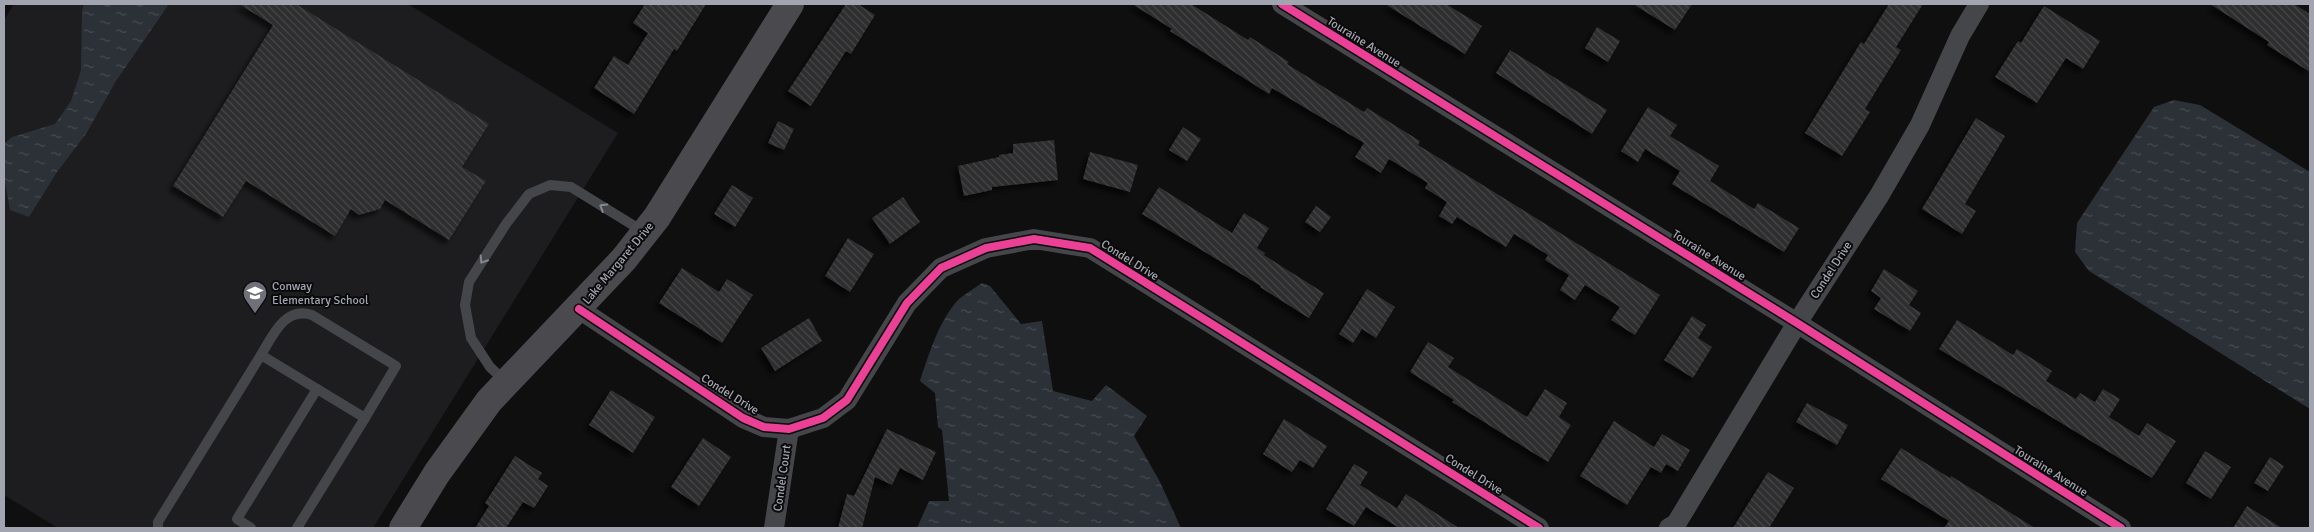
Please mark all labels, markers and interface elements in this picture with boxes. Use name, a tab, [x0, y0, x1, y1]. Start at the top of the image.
street label: Touraine Avenue	[1324, 14, 1403, 71]
one-way arrow	[600, 203, 609, 213]
street label: Lake Margaret Drive	[580, 219, 657, 308]
street label: Touraine Avenue	[1669, 227, 1748, 284]
street label: Condel Drive	[1098, 237, 1161, 284]
street label: Condel Drive	[1807, 239, 1855, 302]
one-way arrow	[480, 255, 489, 264]
place label: Conway Elementary School	[272, 279, 369, 308]
school or university icon: Conway Elementary School	[242, 280, 268, 314]
street label: Condel Drive	[698, 371, 761, 418]
street label: Touraine Avenue	[2011, 443, 2090, 500]
street label: Condel Court	[770, 444, 795, 512]
street label: Condel Drive	[1442, 451, 1505, 498]

